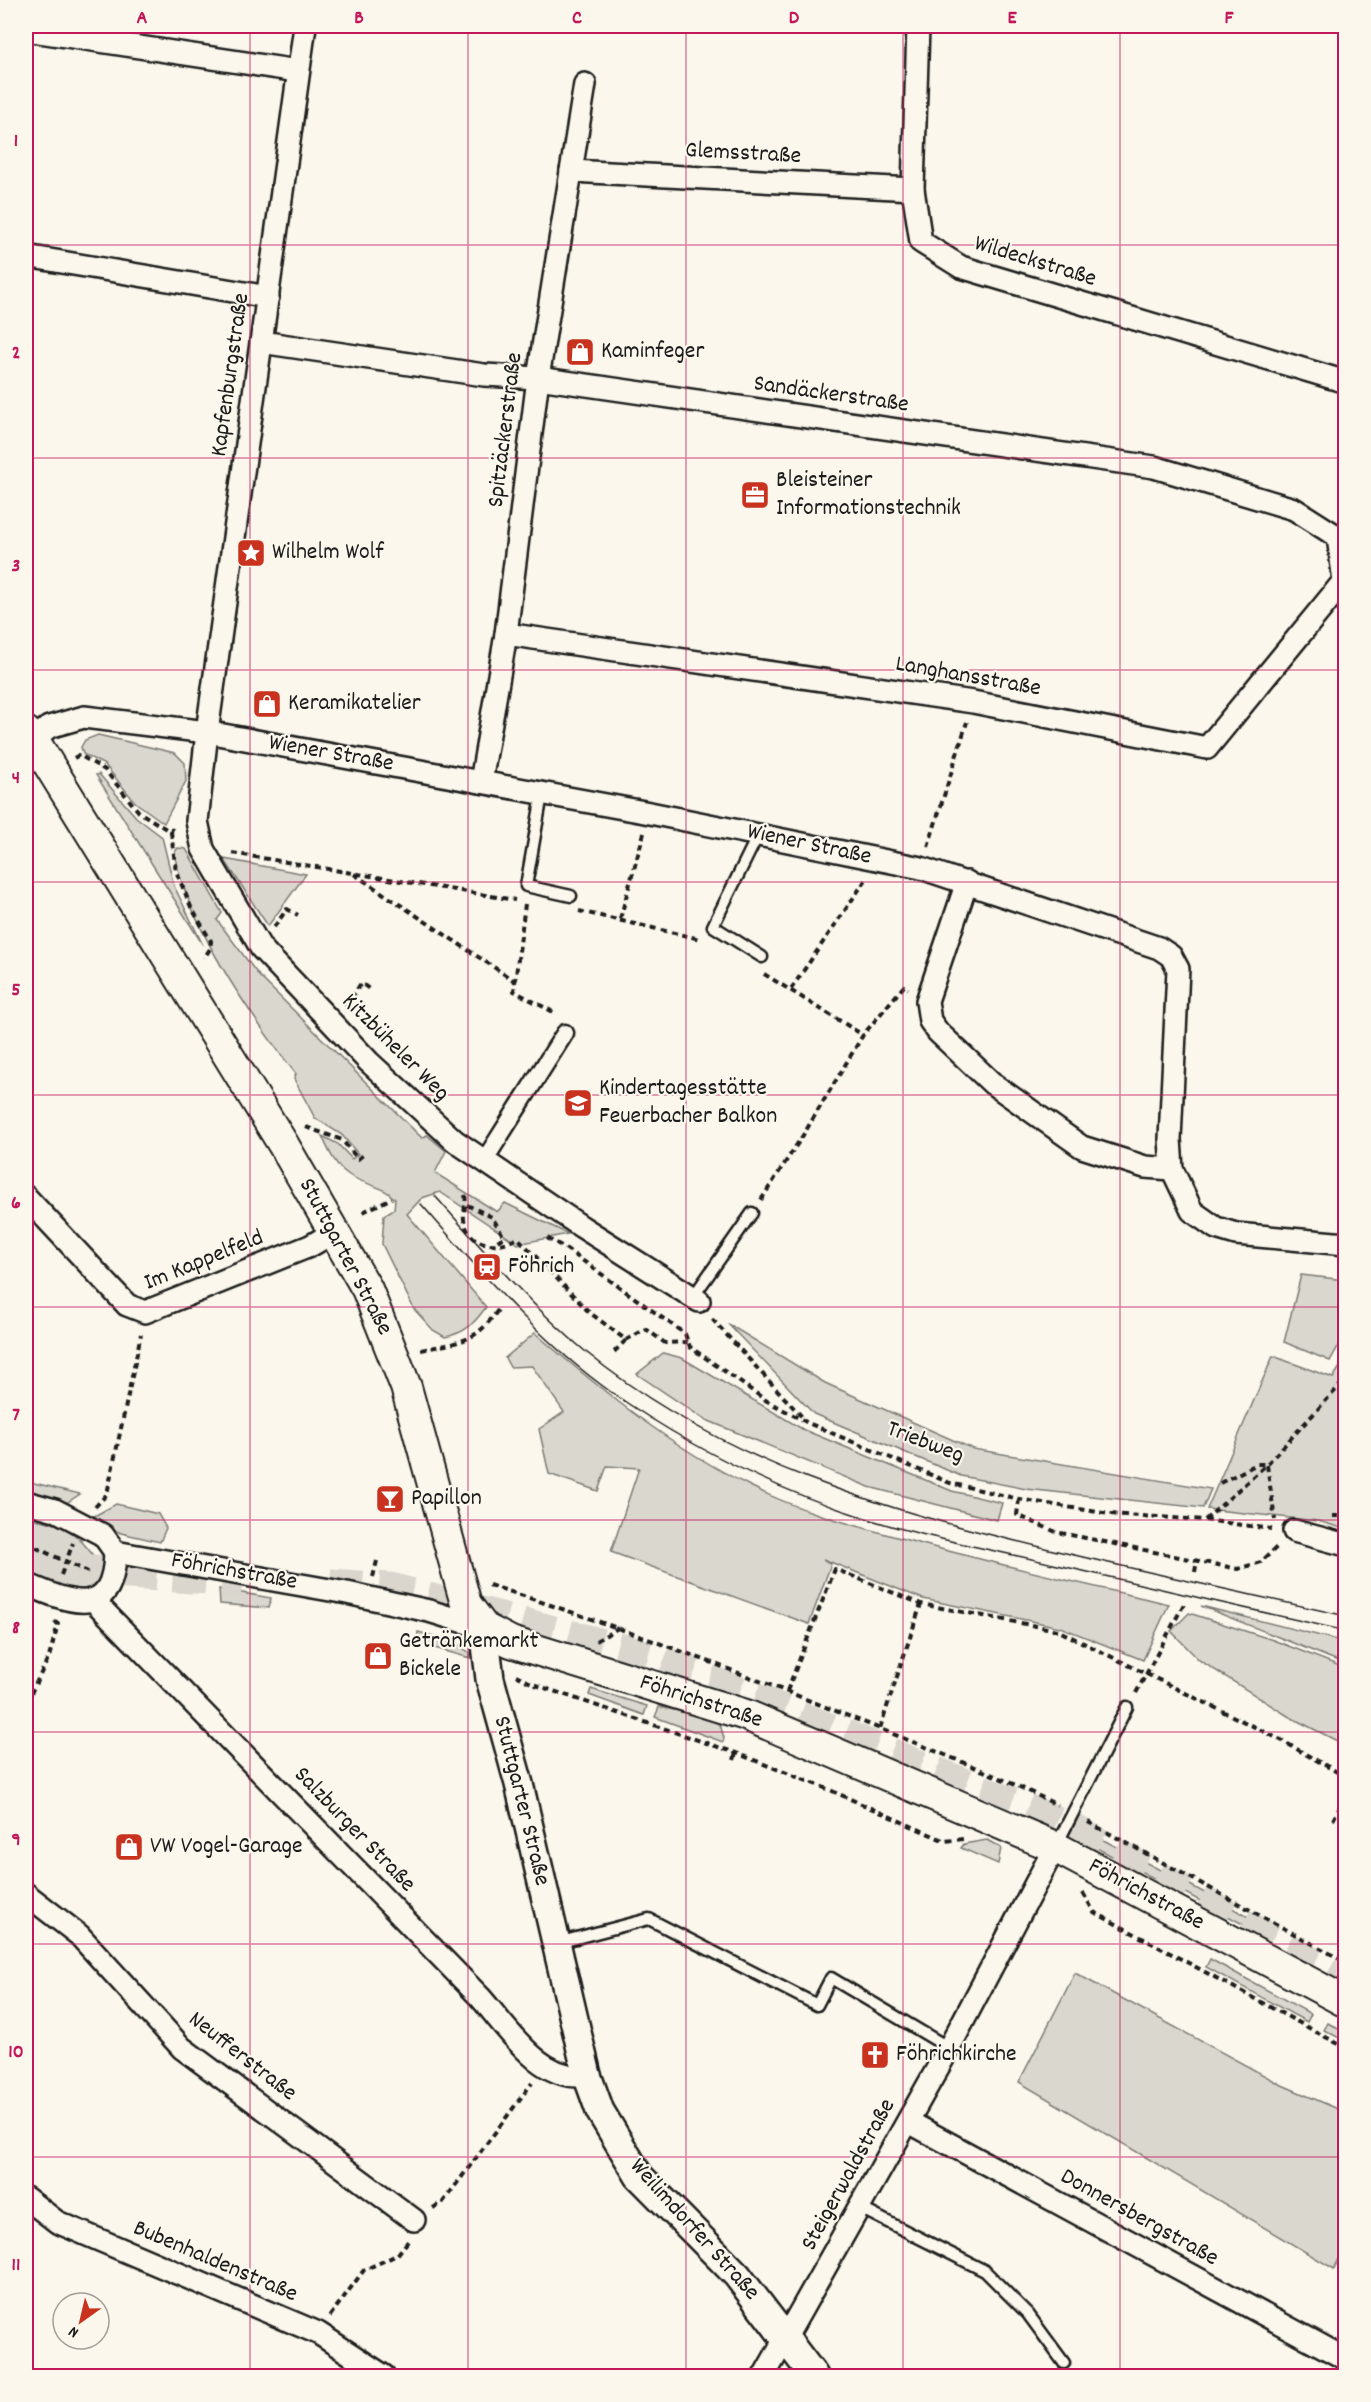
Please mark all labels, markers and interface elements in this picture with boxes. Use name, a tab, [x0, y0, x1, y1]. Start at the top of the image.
text: A	[137, 5, 148, 33]
text: B	[354, 5, 364, 33]
text: C	[572, 5, 582, 33]
text: D	[789, 5, 800, 33]
text: E	[1007, 5, 1017, 33]
text: F	[1225, 5, 1235, 33]
text: 1	[14, 128, 18, 156]
street label: Glemsstraße	[684, 134, 802, 174]
street label: Wildeckstraße	[970, 227, 1100, 297]
street label: Kapfenburgstraße	[203, 291, 259, 459]
place label: Kaminfeger	[601, 335, 704, 369]
shop icon: Kaminfeger	[564, 336, 596, 368]
text: 2	[12, 340, 20, 368]
street label: Spitzäckerstraße	[480, 350, 532, 510]
street label: Sandäckerstraße	[751, 367, 911, 423]
place label: Bleisteiner Informationstechnik	[776, 464, 961, 526]
office icon: Bleisteiner Informationstechnik	[739, 479, 771, 511]
place label: Wilhelm Wolf	[272, 536, 384, 570]
place icon: Wilhelm Wolf	[235, 537, 267, 569]
text: 3	[12, 553, 20, 581]
street label: Langhansstraße	[893, 647, 1043, 707]
place label: Keramikatelier	[288, 687, 421, 721]
shop icon: Keramikatelier	[251, 688, 283, 720]
street label: Wiener Straße	[266, 726, 396, 782]
text: 4	[12, 765, 20, 793]
street label: Wiener Straße	[744, 815, 874, 875]
text: 5	[11, 977, 21, 1005]
street label: Kitzbüheler Weg	[333, 986, 457, 1110]
place label: Kindertagesstätte Feuerbacher Balkon	[599, 1072, 777, 1134]
school or university icon: Kindertagesstätte Feuerbacher Balkon	[562, 1087, 594, 1119]
street label: Stuttgarter Straße	[289, 1172, 401, 1342]
text: 6	[11, 1190, 21, 1218]
street label: Im Kappelfeld	[139, 1222, 269, 1300]
place label: Föhrich	[508, 1250, 574, 1284]
station icon: Föhrich	[471, 1251, 503, 1283]
text: 7	[12, 1402, 20, 1430]
street label: Triebweg	[881, 1413, 969, 1473]
place label: Papillon	[411, 1482, 482, 1516]
bar icon: Papillon	[374, 1483, 406, 1515]
street label: Föhrichstraße	[168, 1544, 300, 1600]
text: 8	[12, 1615, 20, 1643]
place label: Getränkemarkt Bickele	[399, 1625, 538, 1687]
shop icon: Getränkemarkt Bickele	[362, 1640, 394, 1672]
street label: Föhrichstraße	[635, 1666, 767, 1738]
street label: Stuttgarter Straße	[484, 1713, 558, 1889]
street label: Salzburger Straße	[285, 1759, 423, 1901]
text: 9	[11, 1827, 21, 1855]
place label: VW Vogel-Garage	[150, 1830, 303, 1864]
shop icon: VW Vogel-Garage	[113, 1831, 145, 1863]
street label: Föhrichstraße	[1082, 1850, 1210, 1940]
street label: Neufferstraße	[180, 2004, 304, 2110]
place label: Föhrichkirche	[896, 2038, 1017, 2072]
text: 10	[8, 2039, 24, 2067]
church icon: Föhrichkirche	[859, 2039, 891, 2071]
street label: Steigerwaldstraße	[793, 2093, 905, 2257]
street label: Weilimdorfer Straße	[621, 2151, 767, 2309]
street label: Donnersbergstraße	[1054, 2160, 1224, 2276]
street label: Bubenhaldenstraße	[127, 2212, 303, 2312]
text: 11	[12, 2252, 20, 2280]
north arrow	[51, 2291, 111, 2351]
text: N	[64, 2320, 84, 2343]

